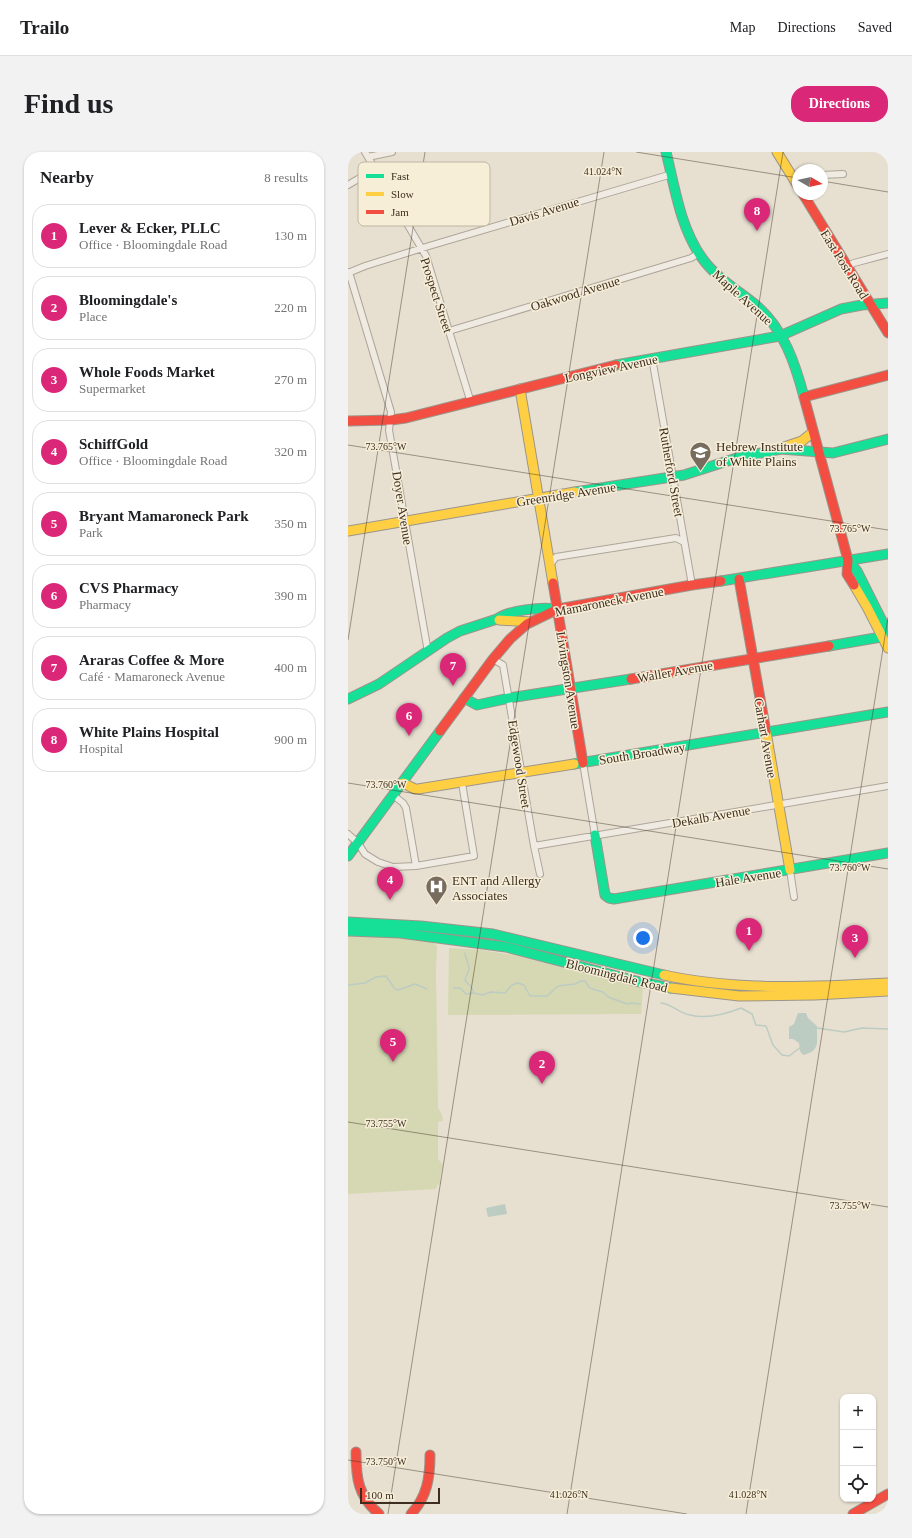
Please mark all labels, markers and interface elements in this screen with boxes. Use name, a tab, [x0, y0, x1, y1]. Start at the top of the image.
text: Trailo	[20, 17, 69, 38]
text: Map	[730, 20, 755, 35]
text: Directions	[777, 20, 836, 35]
text: Saved	[858, 20, 892, 35]
button: Directions	[791, 86, 888, 122]
text: Find us	[24, 88, 114, 119]
legend	[358, 162, 490, 226]
north arrow	[792, 164, 828, 200]
text: 41.024°N	[584, 166, 622, 177]
text: Nearby	[40, 168, 94, 187]
text: 8 results	[264, 170, 308, 185]
text: Fast	[391, 170, 409, 182]
text: Slow	[391, 188, 414, 200]
street label: Davis Avenue	[507, 194, 581, 229]
pin: 8	[744, 198, 770, 231]
text: Jam	[391, 206, 409, 218]
text: Lever & Ecker, PLLC	[79, 220, 221, 236]
street label: East Post Road	[817, 227, 872, 302]
text: 1	[51, 228, 57, 243]
text: 130 m	[274, 228, 307, 243]
text: Office · Bloomingdale Road	[79, 237, 227, 252]
street label: Prospect Street	[417, 256, 456, 335]
street label: Maple Avenue	[710, 267, 776, 328]
street label: Oakwood Avenue	[529, 273, 622, 314]
text: Bloomingdale's	[79, 292, 177, 308]
text: 2	[51, 300, 57, 315]
text: 220 m	[274, 300, 307, 315]
text: Place	[79, 309, 107, 324]
street label: Longview Avenue	[563, 351, 659, 386]
text: Whole Foods Market	[79, 364, 215, 380]
text: 3	[51, 372, 57, 387]
text: 270 m	[274, 372, 307, 387]
text: Supermarket	[79, 381, 145, 396]
street label: Rutherford Street	[656, 426, 687, 518]
text: SchiffGold	[79, 436, 148, 452]
place label: Hebrew Institute of White Plains	[716, 439, 803, 469]
school or university icon: Hebrew Institute of White Plains	[688, 440, 714, 473]
text: 73.765°W	[366, 441, 407, 452]
text: 4	[51, 444, 57, 459]
text: 320 m	[274, 444, 307, 459]
text: Office · Bloomingdale Road	[79, 453, 227, 468]
street label: Doyer Avenue	[389, 470, 416, 546]
street label: Greenridge Avenue	[515, 479, 617, 510]
text: Bryant Mamaroneck Park	[79, 508, 249, 524]
text: 5	[51, 516, 57, 531]
text: 350 m	[274, 516, 307, 531]
text: 73.765°W	[830, 523, 871, 534]
text: Park	[79, 525, 103, 540]
text: CVS Pharmacy	[79, 580, 179, 596]
street label: Mamaroneck Avenue	[553, 584, 665, 619]
text: 6	[51, 588, 57, 603]
text: 390 m	[274, 588, 307, 603]
text: Pharmacy	[79, 597, 131, 612]
street label: Livingston Avenue	[553, 630, 584, 730]
text: Araras Coffee & More	[79, 652, 224, 668]
pin: 7	[440, 653, 466, 686]
street label: Waller Avenue	[636, 657, 714, 686]
text: 7	[51, 660, 57, 675]
text: 400 m	[274, 660, 307, 675]
text: Café · Mamaroneck Avenue	[79, 669, 225, 684]
street label: Carhart Avenue	[751, 697, 780, 779]
pin: 6	[396, 703, 422, 736]
street label: Edgewood Street	[505, 719, 534, 810]
text: White Plains Hospital	[79, 724, 219, 740]
text: 8	[51, 732, 57, 747]
text: 900 m	[274, 732, 307, 747]
street label: South Broadway	[598, 739, 687, 768]
text: Hospital	[79, 741, 123, 756]
text: 73.760°W	[366, 779, 407, 790]
street label: Dekalb Avenue	[671, 802, 752, 831]
text: 73.760°W	[830, 862, 871, 873]
street label: Hale Avenue	[714, 865, 782, 890]
pin: 4	[377, 867, 403, 900]
place label: ENT and Allergy Associates	[452, 873, 542, 903]
hospital icon: ENT and Allergy Associates	[424, 874, 450, 907]
pin: 1	[736, 918, 762, 951]
pin: 3	[842, 925, 868, 958]
your location	[633, 928, 653, 948]
street label: Bloomingdale Road	[564, 956, 670, 996]
pin: 5	[380, 1029, 406, 1062]
pin: 2	[529, 1051, 555, 1084]
text: 73.755°W	[366, 1118, 407, 1129]
text: 73.755°W	[830, 1200, 871, 1211]
map controls	[840, 1394, 876, 1502]
button: +	[840, 1394, 876, 1430]
button: −	[840, 1430, 876, 1466]
text: 73.750°W	[366, 1456, 407, 1467]
button: locate	[840, 1466, 876, 1502]
scale bar	[360, 1486, 440, 1505]
text: 100 m	[366, 1489, 394, 1501]
text: 41.026°N	[550, 1489, 588, 1500]
text: 41.028°N	[729, 1489, 767, 1500]

